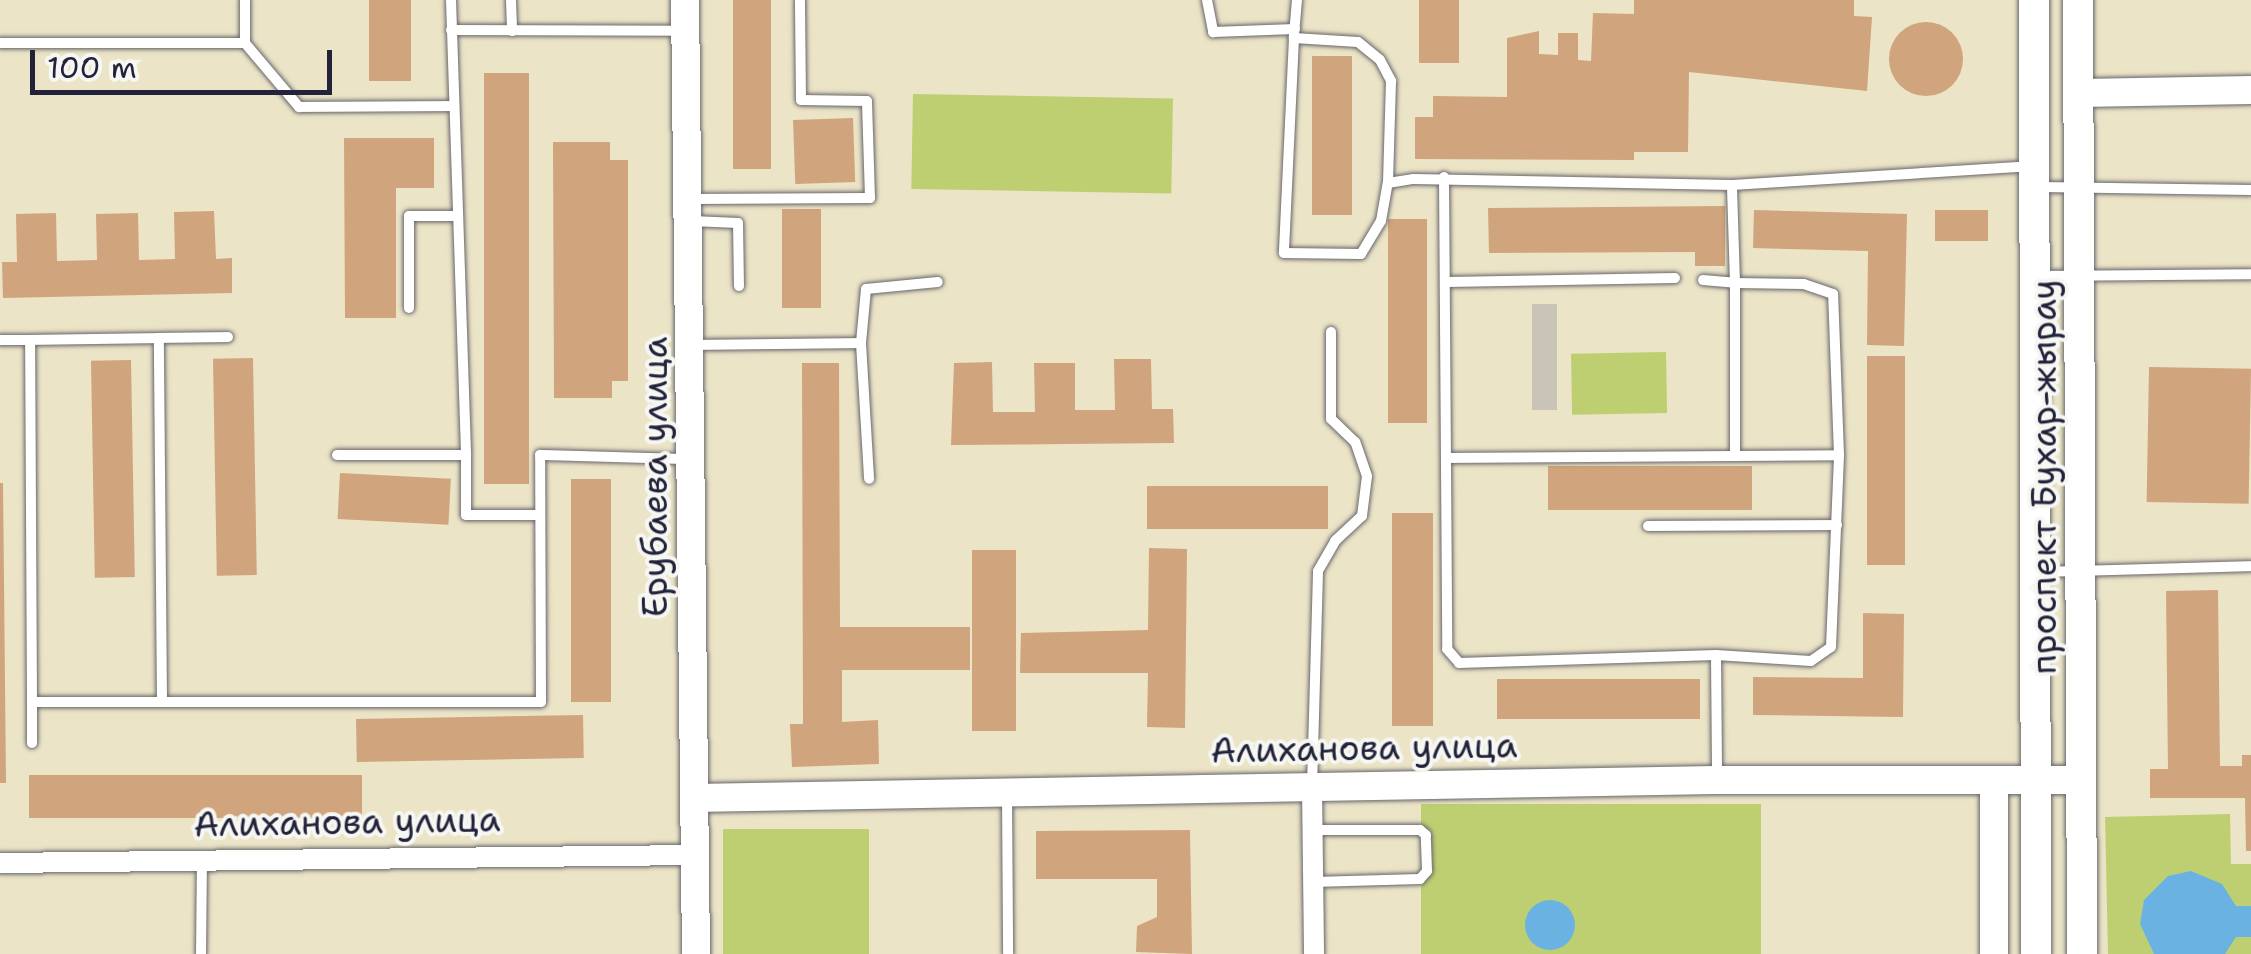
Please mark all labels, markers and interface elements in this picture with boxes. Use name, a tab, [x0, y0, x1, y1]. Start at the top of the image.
scale bar	[35, 30, 338, 92]
text: 100 m	[47, 47, 137, 88]
street label: проспект Бухар-жырау	[2023, 280, 2065, 674]
street label: Ерубаева улица	[634, 337, 676, 617]
street label: Алиханова улица	[1210, 724, 1518, 772]
street label: Алиханова улица	[193, 798, 501, 846]

